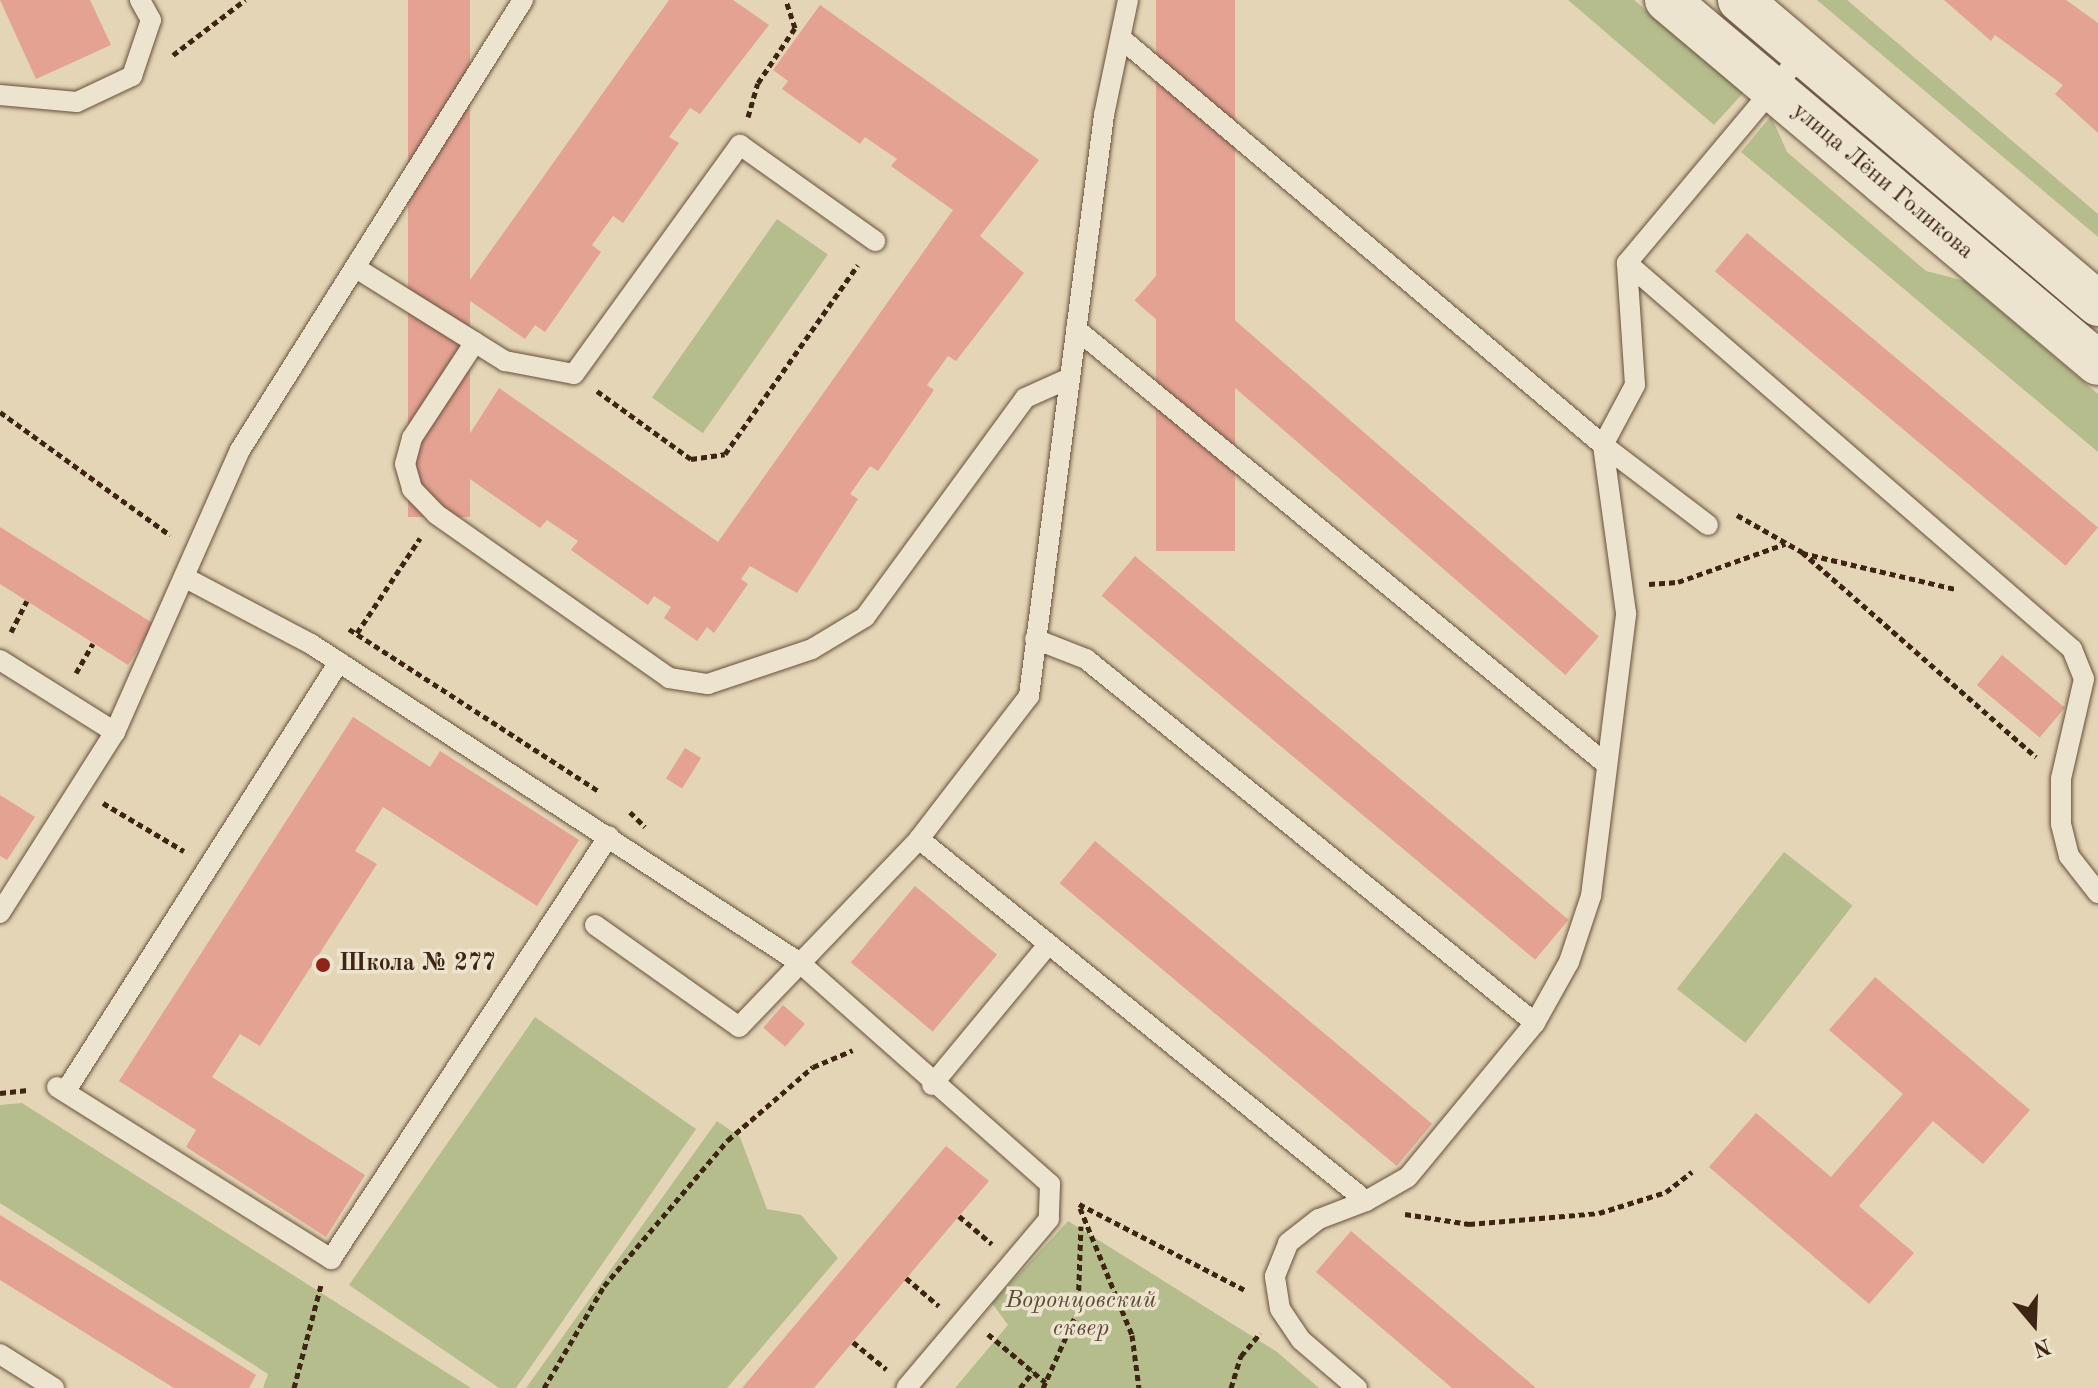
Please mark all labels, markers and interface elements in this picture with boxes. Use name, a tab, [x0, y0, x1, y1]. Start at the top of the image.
street label: улица Лёни Голикова	[1785, 97, 1979, 267]
place label: Школа № 277	[339, 951, 496, 979]
marker: Школа № 277	[314, 956, 332, 974]
north arrow	[1994, 1284, 2074, 1364]
park label: Воронцовский сквер	[1005, 1288, 1157, 1344]
text: N	[2030, 1334, 2053, 1360]

